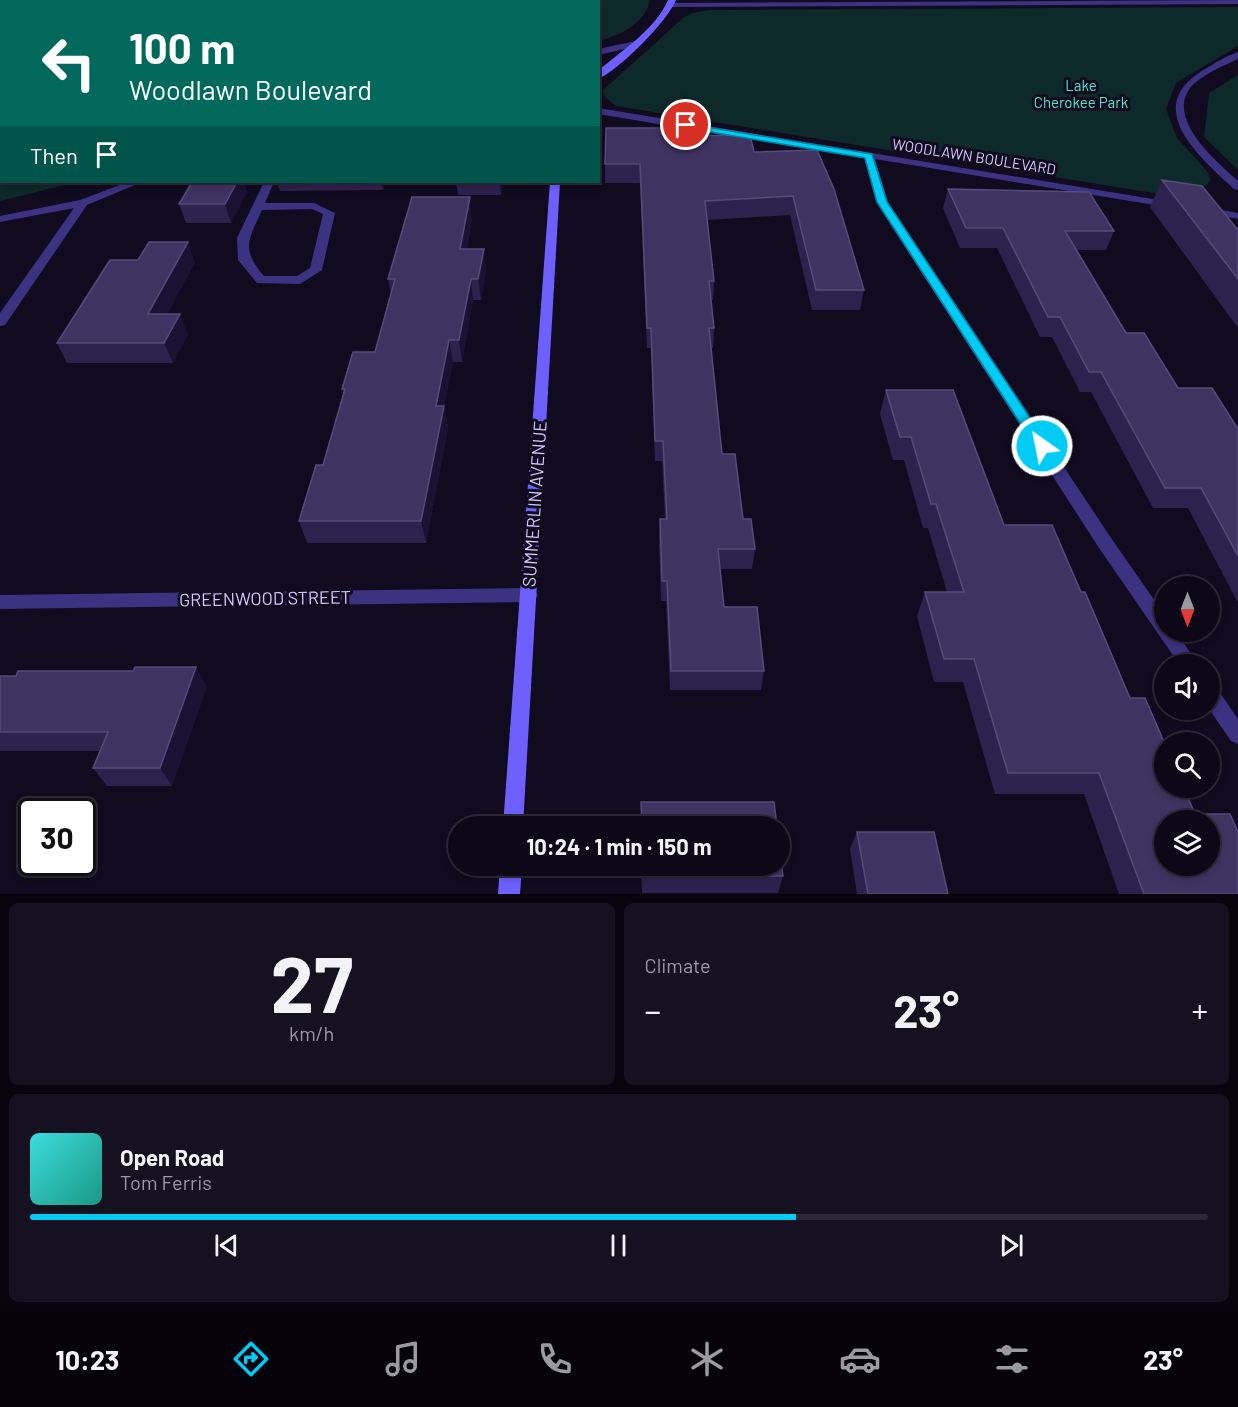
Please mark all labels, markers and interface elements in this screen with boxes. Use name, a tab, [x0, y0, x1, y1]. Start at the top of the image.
text: 100 m	[129, 22, 235, 72]
icon: left	[30, 24, 108, 102]
text: Woodlawn Boulevard	[129, 73, 372, 105]
park label: Lake Cherokee Park	[1034, 76, 1129, 111]
pin	[660, 99, 711, 150]
icon: arrive	[669, 108, 702, 141]
street label: WOODLAWN BOULEVARD	[891, 134, 1057, 178]
icon: arrive	[90, 138, 123, 171]
text: Then	[30, 142, 78, 168]
position arrow	[1010, 414, 1074, 478]
street label: SUMMERLIN AVENUE	[517, 420, 551, 588]
north arrow	[1154, 576, 1220, 642]
map controls	[1154, 576, 1220, 876]
street label: GREENWOOD STREET	[179, 586, 351, 610]
button: sound	[1154, 654, 1220, 720]
button: search	[1154, 732, 1220, 798]
speed limit sign: 30	[18, 798, 96, 876]
button: layers	[1154, 810, 1220, 876]
text: 10:24 · 1 min · 150 m	[526, 833, 712, 859]
text: 27	[271, 935, 353, 1029]
text: Climate	[645, 953, 711, 977]
text: 23°	[893, 983, 959, 1037]
text: −	[645, 990, 661, 1030]
text: +	[1191, 990, 1208, 1030]
text: km/h	[289, 1021, 334, 1045]
text: Open Road	[120, 1144, 224, 1170]
text: Tom Ferris	[120, 1170, 212, 1194]
icon: previous	[210, 1229, 243, 1262]
icon: pause	[602, 1229, 635, 1262]
icon: next	[995, 1229, 1028, 1262]
icon: directions	[230, 1338, 272, 1380]
icon: music	[382, 1338, 424, 1380]
icon: phone	[534, 1338, 576, 1380]
icon: climate	[686, 1338, 728, 1380]
icon: car	[839, 1338, 881, 1380]
icon: filters	[991, 1338, 1033, 1380]
text: 10:23	[55, 1343, 119, 1375]
text: 23°	[1143, 1343, 1183, 1375]

